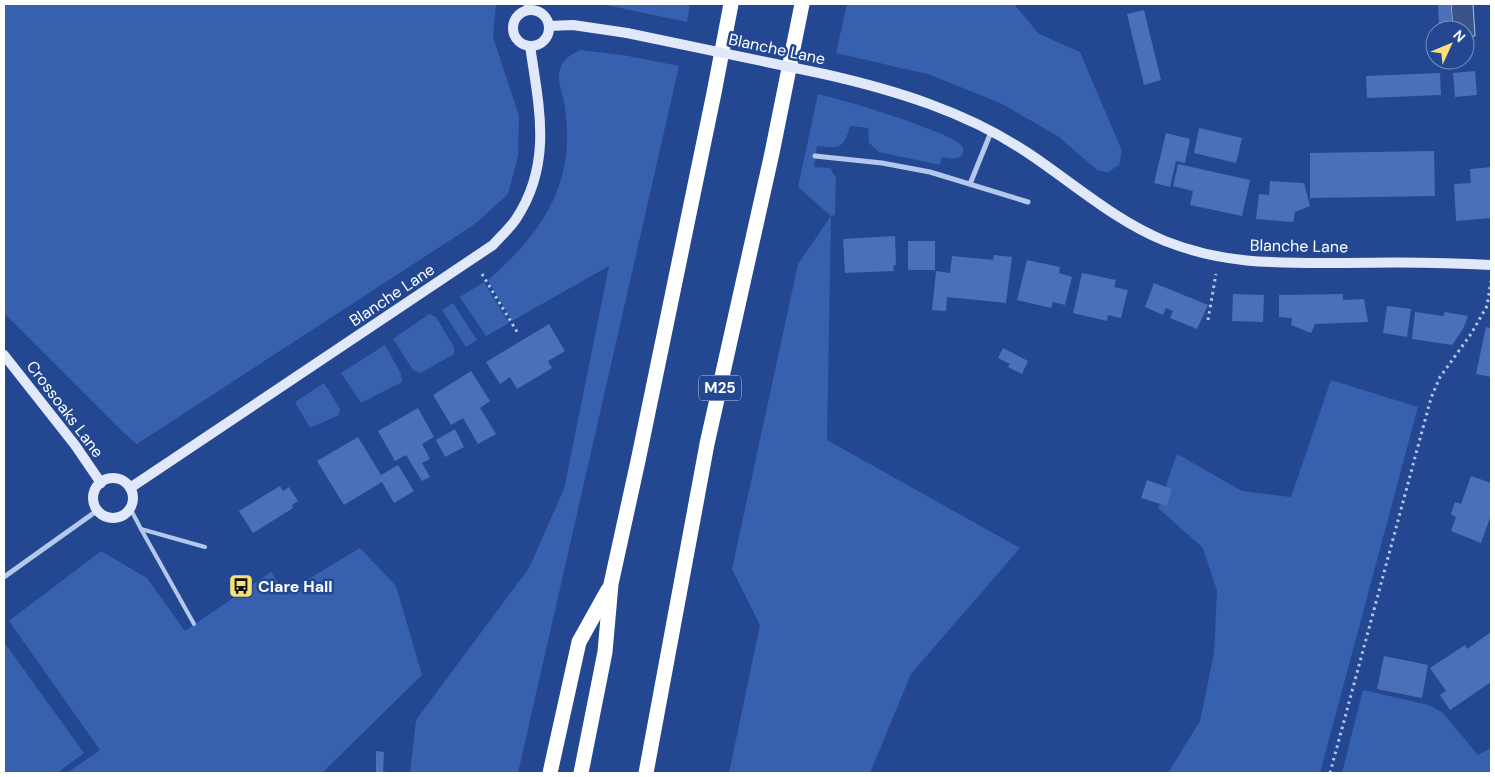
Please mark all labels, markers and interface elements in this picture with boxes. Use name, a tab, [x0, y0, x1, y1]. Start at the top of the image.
north arrow	[1425, 20, 1475, 70]
text: N	[1449, 26, 1469, 46]
street label: Blanche Lane	[727, 29, 827, 69]
street label: Blanche Lane	[1250, 235, 1348, 257]
street label: Blanche Lane	[345, 259, 439, 331]
street label: Crossoaks Lane	[22, 356, 108, 462]
road number: M25	[699, 376, 741, 400]
bus stop icon: Clare Hall	[228, 573, 254, 599]
place label: Clare Hall	[258, 576, 333, 597]

